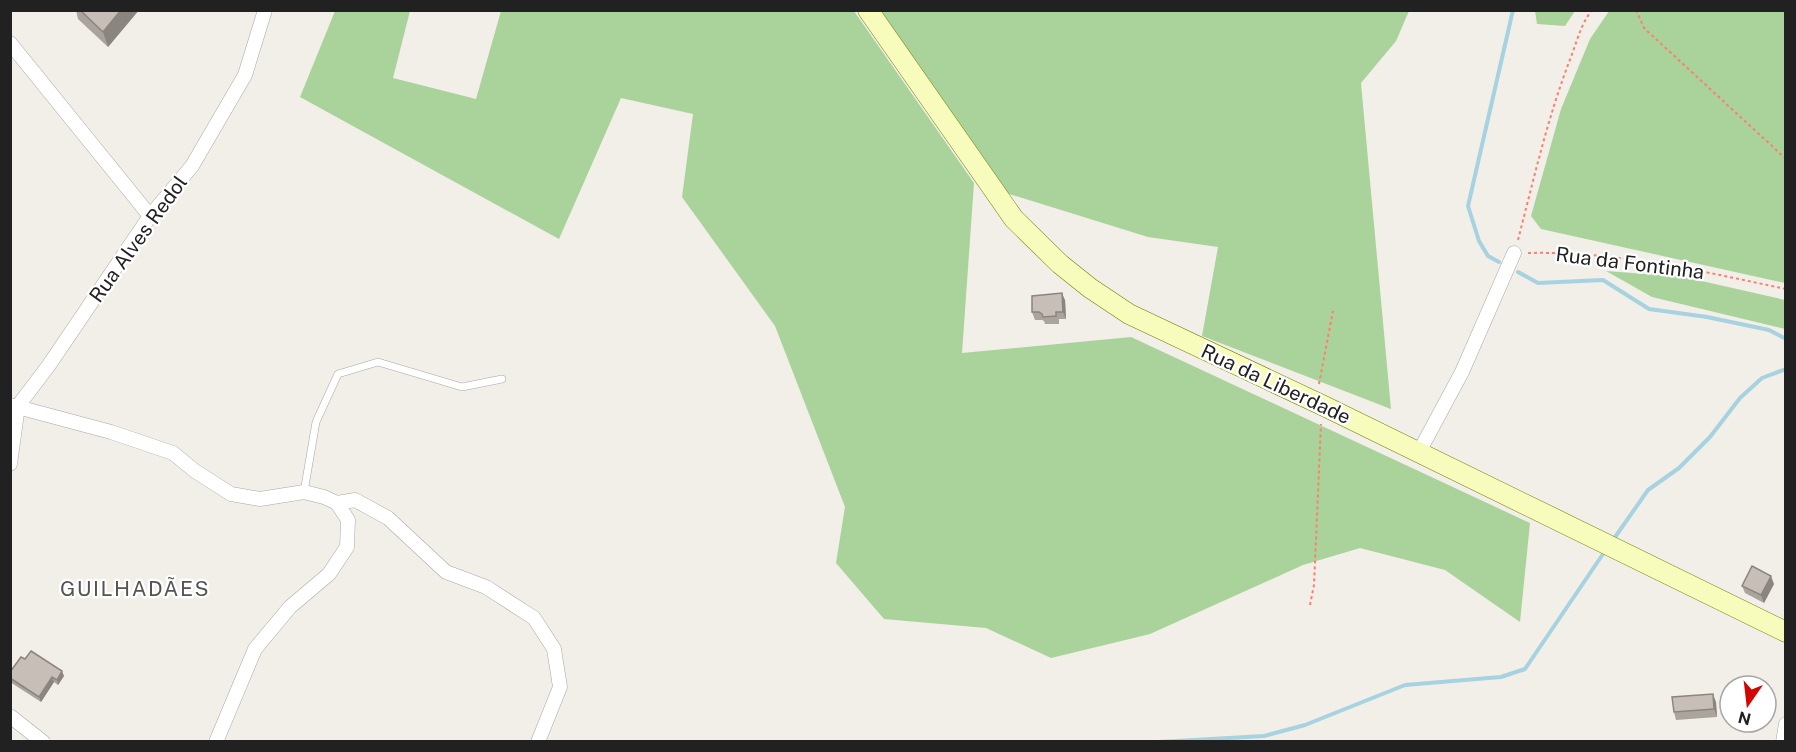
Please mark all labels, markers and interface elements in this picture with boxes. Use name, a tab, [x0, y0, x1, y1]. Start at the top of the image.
street label: Rua Alves Redol	[84, 171, 192, 307]
street label: Rua da Fontinha	[1554, 242, 1706, 284]
street label: Rua da Liberdade	[1197, 339, 1355, 429]
district label: GUILHADÃES	[60, 576, 210, 601]
north arrow	[1718, 674, 1778, 734]
text: N	[1736, 707, 1753, 729]

